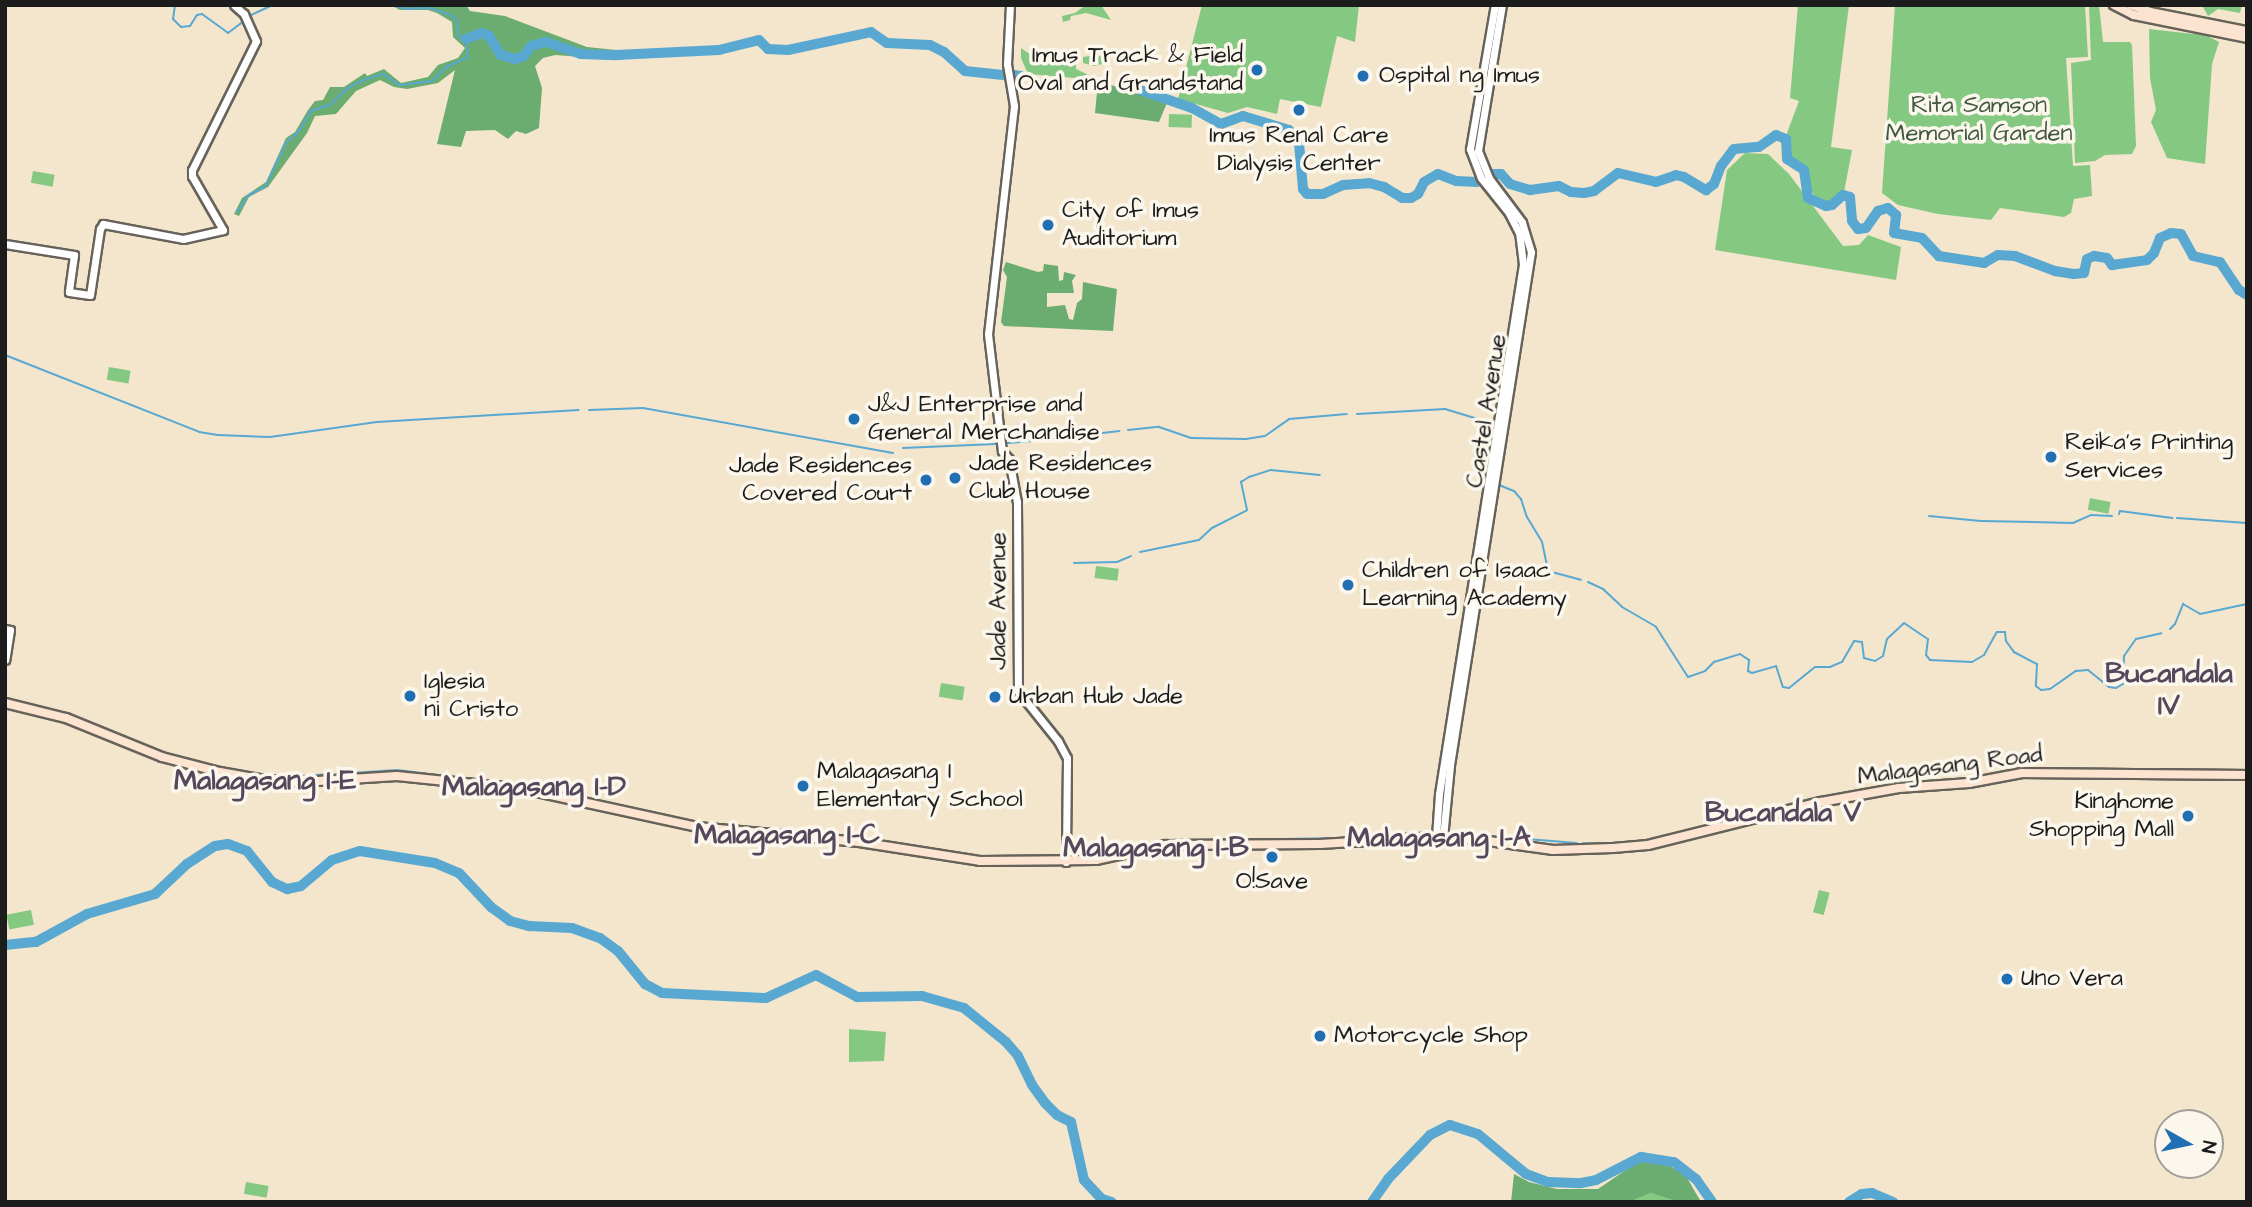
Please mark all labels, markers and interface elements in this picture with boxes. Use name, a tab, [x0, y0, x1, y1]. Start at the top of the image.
place label: Imus Track & Field Oval and Grandstand	[1018, 42, 1243, 98]
marker: Imus Track & Field Oval and Grandstand	[1249, 62, 1265, 78]
place label: Ospital ng Imus	[1379, 62, 1540, 90]
marker: Ospital ng Imus	[1353, 66, 1373, 86]
park label: Rita Samson Memorial Garden	[1886, 92, 2072, 148]
marker: Imus Renal Care Dialysis Center	[1291, 102, 1307, 118]
place label: Imus Renal Care Dialysis Center	[1209, 122, 1389, 178]
place label: City of Imus Auditorium	[1062, 197, 1199, 253]
marker: City of Imus Auditorium	[1040, 217, 1056, 233]
street label: Castel Avenue	[1461, 332, 1513, 490]
place label: J&J Enterprise and General Merchandise	[868, 391, 1100, 447]
marker: J&J Enterprise and General Merchandise	[846, 411, 862, 427]
place label: Reika's Printing Services	[2065, 429, 2233, 485]
marker: Reika's Printing Services	[2043, 449, 2059, 465]
place label: Jade Residences Club House	[969, 450, 1152, 506]
place label: Jade Residences Covered Court	[729, 452, 912, 508]
marker: Jade Residences Club House	[947, 470, 963, 486]
marker: Jade Residences Covered Court	[918, 472, 934, 488]
street label: Jade Avenue	[985, 532, 1013, 670]
place label: Children of Isaac Learning Academy	[1362, 557, 1567, 613]
marker: Children of Isaac Learning Academy	[1340, 577, 1356, 593]
district label: Bucandala IV	[2105, 657, 2233, 723]
place label: Iglesia ni Cristo	[424, 668, 518, 724]
place label: Urban Hub Jade	[1009, 683, 1183, 711]
marker: Iglesia ni Cristo	[402, 688, 418, 704]
marker: Urban Hub Jade	[987, 689, 1003, 705]
street label: Malagasang Road	[1856, 740, 2044, 792]
place label: Malagasang I Elementary School	[817, 758, 1023, 814]
district label: Malagasang I-E	[174, 764, 356, 798]
district label: Malagasang I-D	[442, 770, 626, 804]
marker: Malagasang I Elementary School	[795, 778, 811, 794]
place label: Kinghome Shopping Mall	[2029, 788, 2174, 844]
district label: Bucandala V	[1705, 796, 1861, 830]
marker: Kinghome Shopping Mall	[2180, 808, 2196, 824]
district label: Malagasang I-C	[694, 818, 880, 852]
district label: Malagasang I-A	[1347, 821, 1531, 855]
district label: Malagasang I-B	[1063, 831, 1249, 865]
marker: O!Save	[1264, 849, 1280, 865]
place label: O!Save	[1236, 868, 1308, 896]
place label: Uno Vera	[2021, 965, 2123, 993]
marker: Uno Vera	[1999, 971, 2015, 987]
place label: Motorcycle Shop	[1334, 1022, 1528, 1050]
marker: Motorcycle Shop	[1312, 1028, 1328, 1044]
north arrow	[2154, 1109, 2224, 1179]
text: N	[2194, 1139, 2223, 1155]

